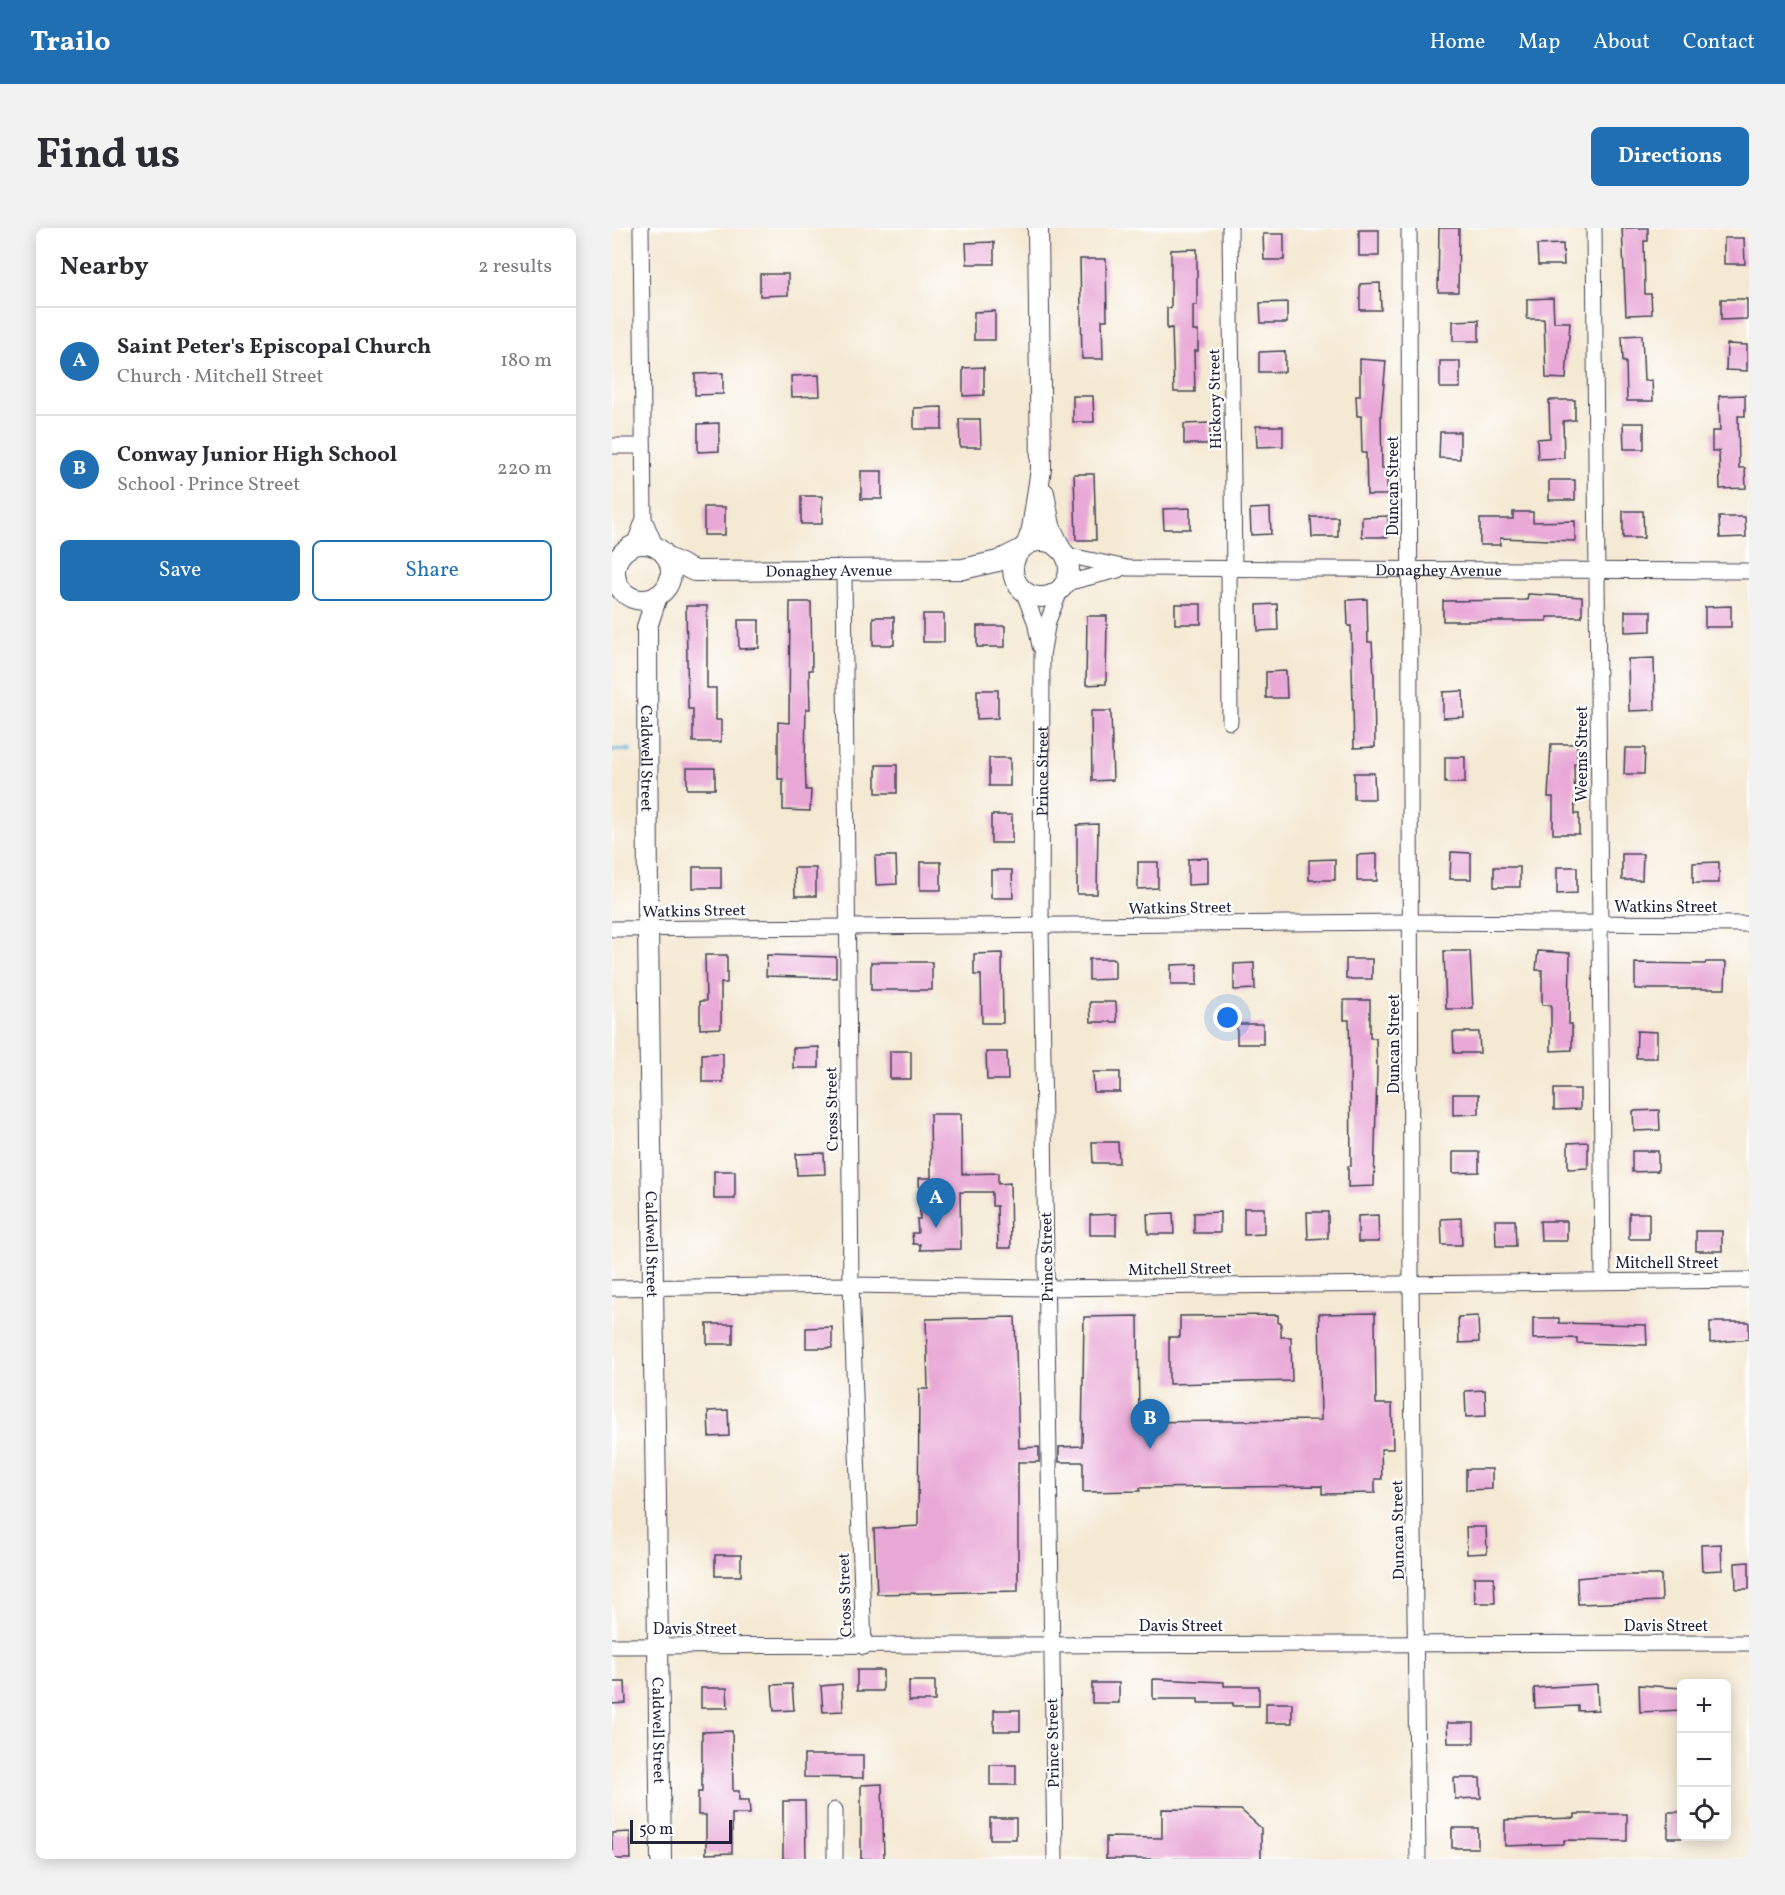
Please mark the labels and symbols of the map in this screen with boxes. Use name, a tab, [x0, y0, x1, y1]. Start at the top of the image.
street label: Hickory Street	[1204, 348, 1228, 449]
street label: Duncan Street	[1383, 436, 1405, 536]
street label: Donaghey Avenue	[1375, 560, 1502, 583]
street label: Donaghey Avenue	[766, 561, 892, 583]
street label: Caldwell Street	[634, 705, 657, 812]
street label: Weems Street	[1572, 706, 1594, 802]
street label: Prince Street	[1032, 726, 1055, 816]
street label: Watkins Street	[1128, 897, 1232, 921]
street label: Watkins Street	[1614, 897, 1718, 919]
street label: Watkins Street	[642, 900, 746, 924]
street label: Duncan Street	[1384, 994, 1406, 1094]
your location	[1213, 1003, 1242, 1032]
street label: Cross Street	[821, 1066, 845, 1151]
pin: A	[916, 1178, 956, 1228]
street label: Caldwell Street	[639, 1191, 662, 1298]
street label: Prince Street	[1036, 1211, 1060, 1302]
street label: Mitchell Street	[1615, 1253, 1719, 1275]
street label: Mitchell Street	[1128, 1258, 1232, 1282]
pin: B	[1130, 1400, 1170, 1449]
street label: Duncan Street	[1387, 1479, 1411, 1580]
street label: Cross Street	[834, 1552, 858, 1638]
street label: Davis Street	[1139, 1616, 1224, 1638]
street label: Davis Street	[1624, 1616, 1709, 1638]
street label: Davis Street	[653, 1619, 738, 1641]
street label: Caldwell Street	[645, 1677, 669, 1784]
street label: Prince Street	[1042, 1697, 1066, 1788]
scale bar	[630, 1817, 732, 1844]

